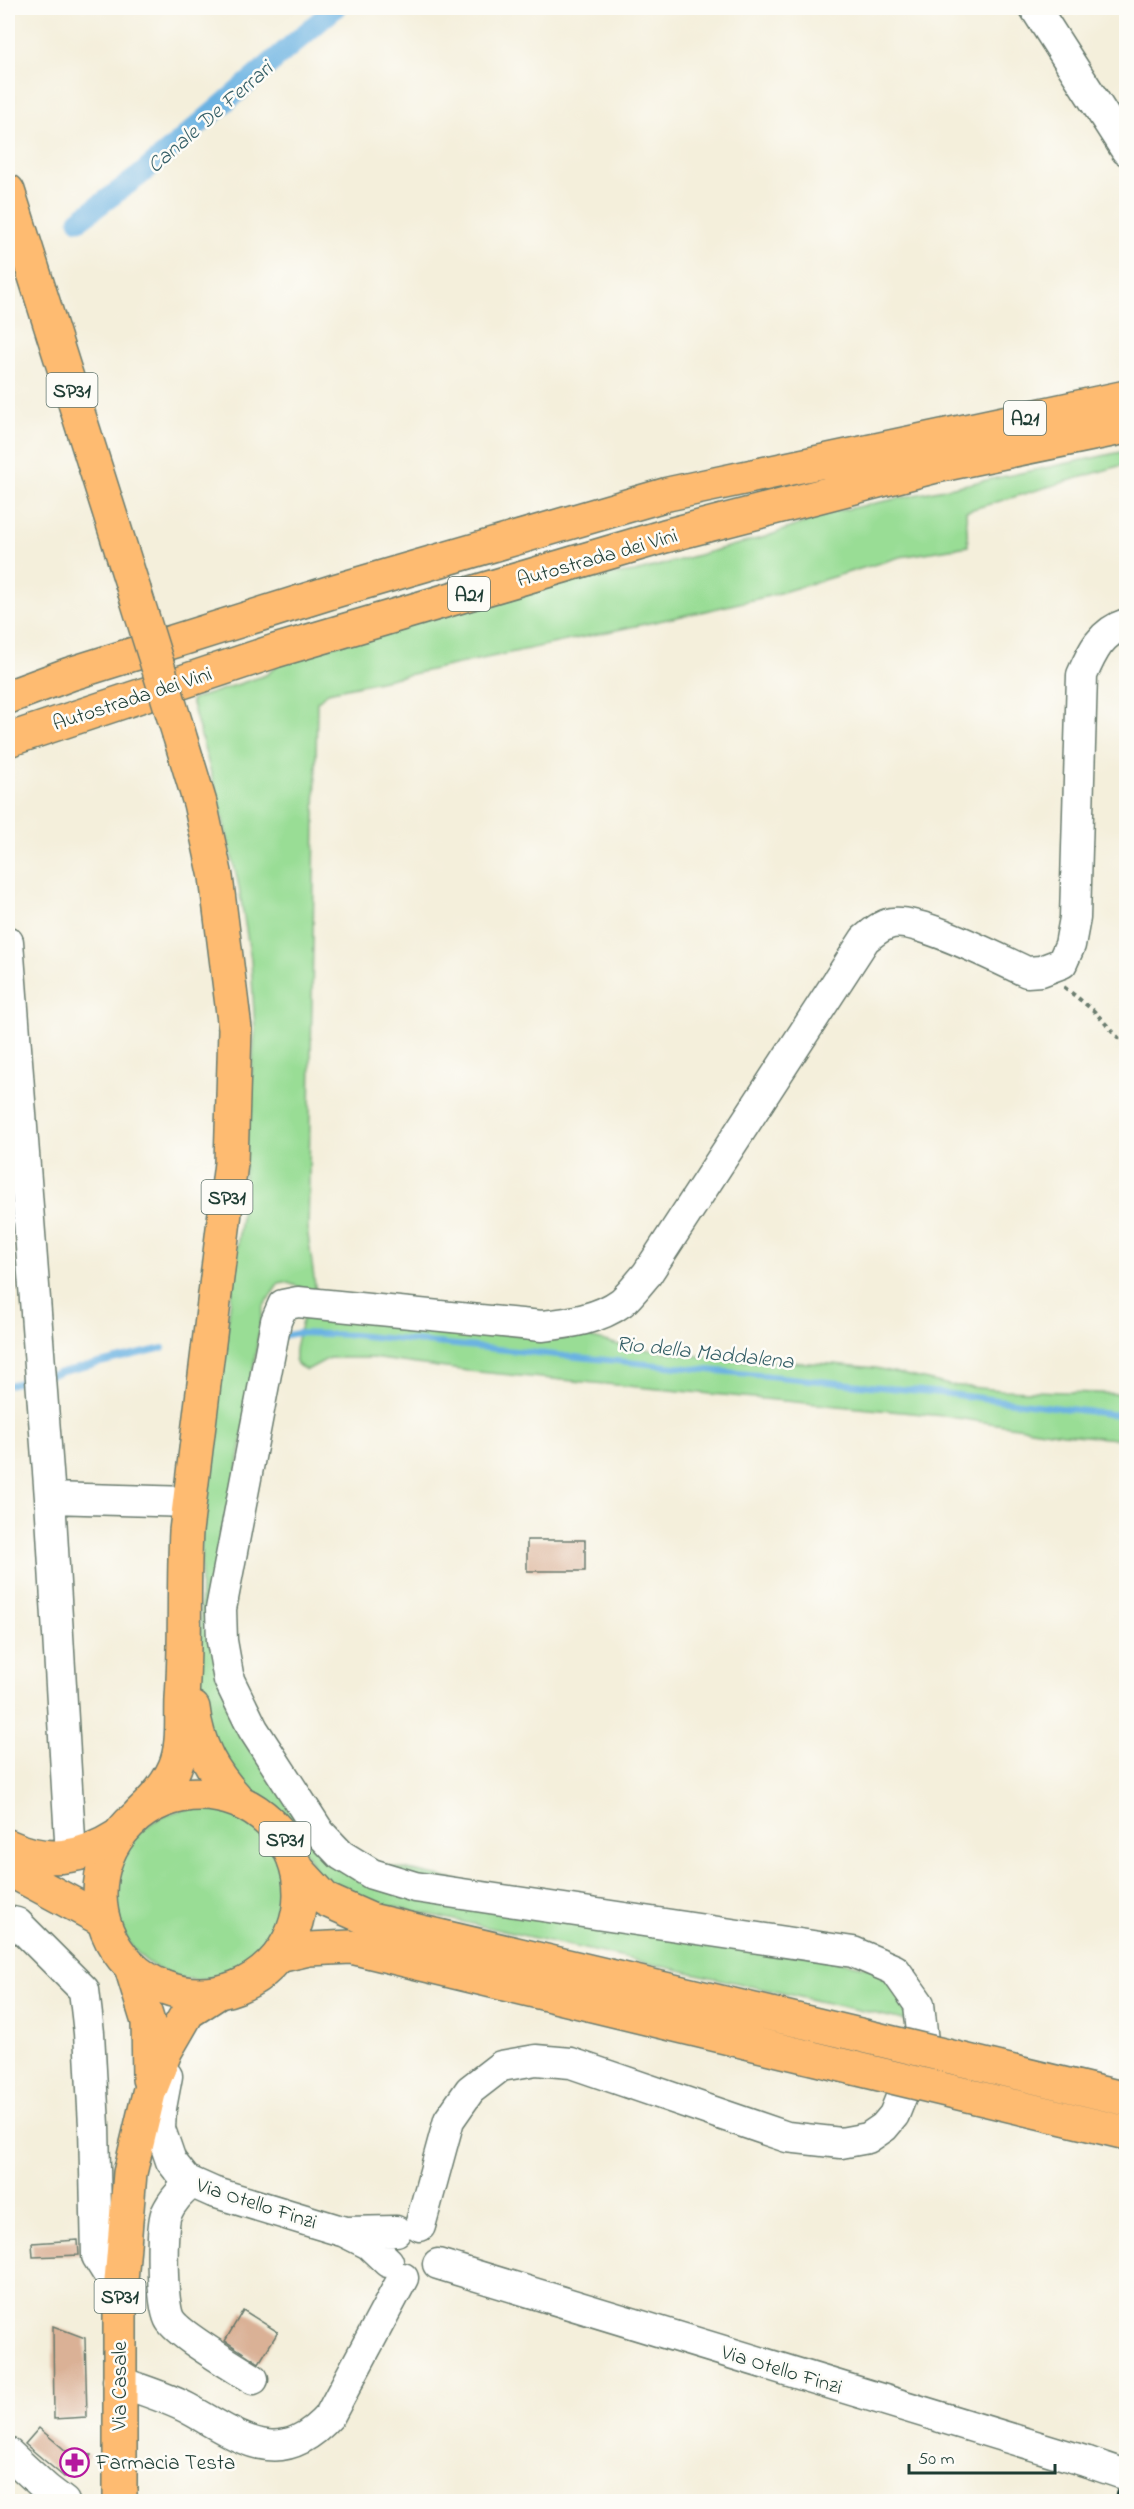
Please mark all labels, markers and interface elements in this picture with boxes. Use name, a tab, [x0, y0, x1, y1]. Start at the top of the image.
water label: Canale De Ferrari	[141, 53, 282, 182]
road number: SP31	[46, 373, 98, 407]
road number: A21	[1004, 401, 1046, 435]
street label: Autostrada dei Vini	[514, 522, 681, 596]
road number: A21	[448, 577, 490, 611]
street label: Autostrada dei Vini	[49, 660, 216, 740]
road number: SP31	[202, 1180, 252, 1214]
water label: Rio della Maddalena	[614, 1329, 796, 1379]
road number: SP31	[260, 1822, 310, 1856]
street label: Via Otello Finzi	[191, 2171, 321, 2238]
road number: SP31	[94, 2279, 146, 2313]
street label: Via Otello Finzi	[716, 2338, 846, 2404]
street label: Via Casale	[106, 2341, 136, 2432]
scale bar	[909, 2437, 1054, 2475]
pharmacy icon: Farmacia Testa	[59, 2446, 91, 2478]
text: 50 m	[918, 2447, 955, 2473]
place label: Farmacia Testa	[95, 2449, 235, 2479]

